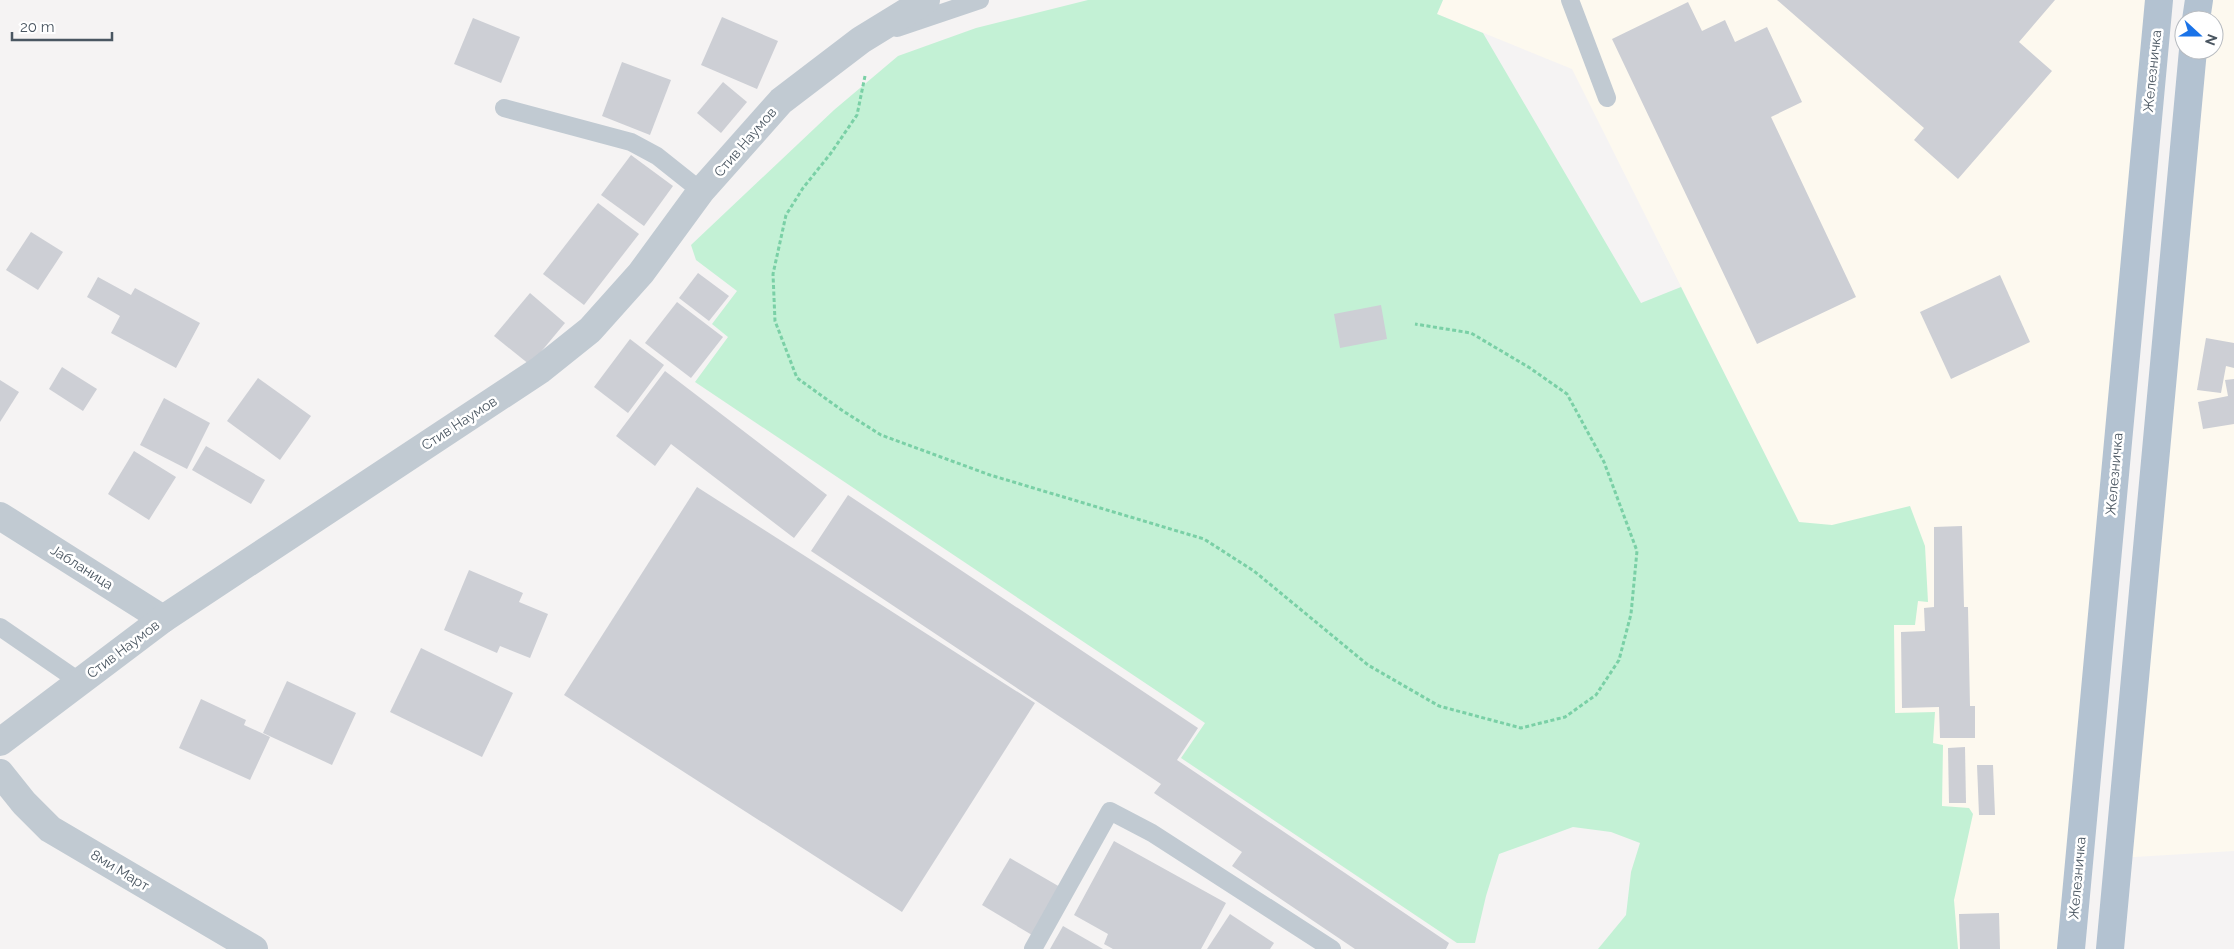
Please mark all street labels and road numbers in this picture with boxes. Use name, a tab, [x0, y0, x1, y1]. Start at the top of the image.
street label: Железничка	[2140, 29, 2164, 113]
street label: Стив Наумов	[711, 104, 779, 180]
street label: Стив Наумов	[418, 393, 500, 453]
street label: Железничка	[2102, 432, 2126, 516]
street label: Јабланица	[48, 542, 116, 592]
street label: Стив Наумов	[84, 617, 162, 681]
street label: Железничка	[2065, 836, 2089, 920]
street label: 8ми Март	[88, 846, 152, 894]

